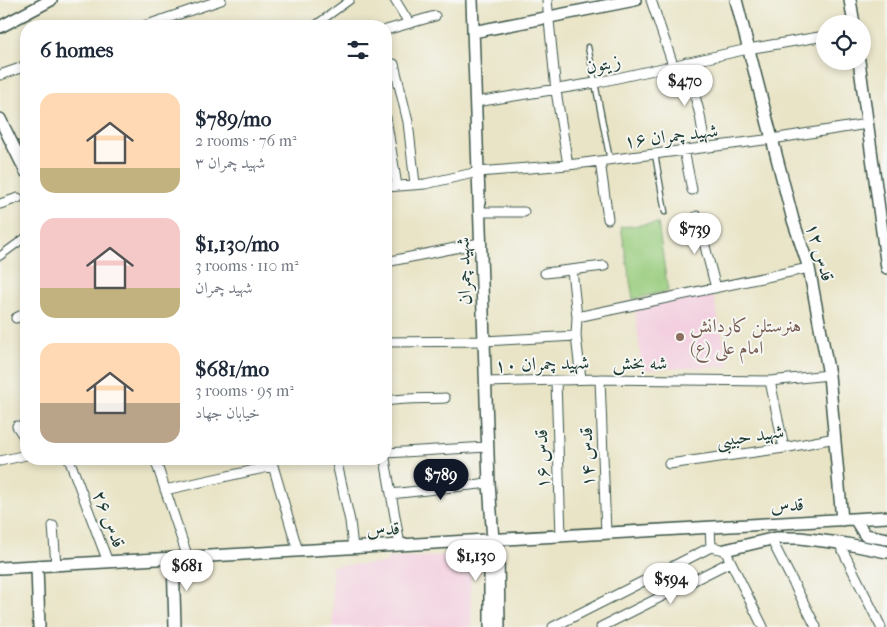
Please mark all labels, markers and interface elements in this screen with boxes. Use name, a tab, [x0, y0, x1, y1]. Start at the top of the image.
map controls	[816, 15, 871, 70]
button: locate	[816, 15, 871, 70]
icon: filters	[344, 36, 372, 64]
text: 6 homes	[40, 38, 114, 62]
street label: زیتون	[583, 50, 623, 79]
pin: $470	[655, 64, 715, 107]
text: $470	[668, 71, 702, 90]
text: $789/mo	[195, 107, 271, 131]
icon: home	[80, 113, 140, 173]
street label: شهید چمران ۱۶	[623, 119, 719, 154]
text: 2 rooms · 76 m²	[195, 131, 296, 150]
text: شهید چمران ۳	[195, 153, 265, 172]
pin: $739	[665, 212, 725, 255]
text: $739	[679, 219, 711, 238]
street label: قدس ۱۲	[801, 220, 839, 284]
text: $1,130/mo	[195, 232, 279, 256]
street label: شهید چمران	[452, 236, 477, 306]
icon: home	[80, 238, 140, 298]
text: 3 rooms · 110 m²	[195, 256, 299, 275]
text: شهید چمران	[195, 278, 253, 297]
place label: هنرستلن کاردانش امام علی (ع)	[690, 315, 801, 364]
marker: هنرستلن کاردانش امام علی (ع)	[674, 331, 686, 343]
street label: شهید چمران ۱۰	[494, 351, 590, 378]
street label: شه بخش	[612, 352, 668, 375]
text: $681/mo	[195, 357, 269, 381]
icon: home	[80, 363, 140, 423]
text: 3 rooms · 95 m²	[195, 381, 294, 400]
text: خیابان جهاد	[195, 403, 260, 422]
street label: شهید حبیبی	[715, 420, 786, 456]
street label: قدس ۱۴	[575, 427, 599, 487]
street label: قدس ۱۶	[530, 429, 554, 489]
pin: $789	[411, 458, 471, 501]
text: $789	[425, 465, 457, 484]
street label: قدس ۲۶	[88, 487, 130, 551]
street label: قدس	[770, 493, 804, 517]
street label: قدس	[366, 517, 400, 541]
pin: $1,130	[435, 540, 517, 582]
text: $1,130	[457, 546, 495, 565]
pin: $681	[157, 550, 217, 592]
text: $681	[171, 556, 203, 575]
pin: $594	[641, 562, 701, 605]
text: $594	[654, 569, 688, 588]

